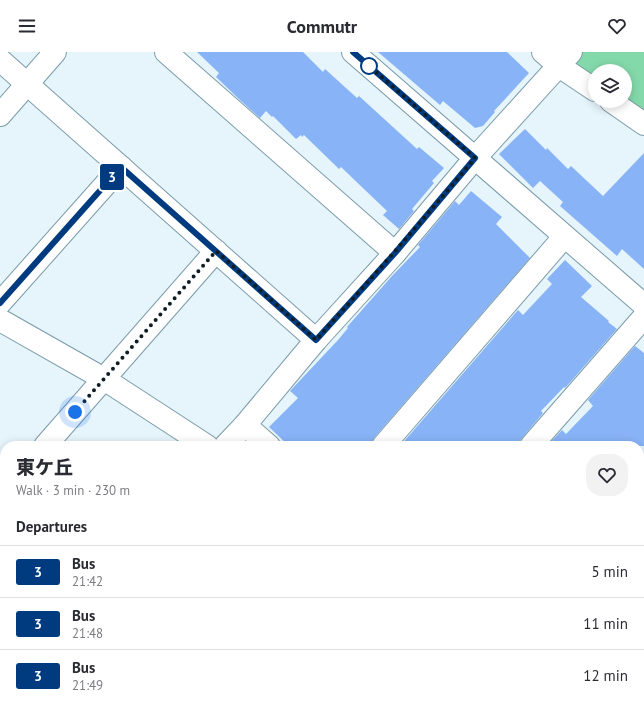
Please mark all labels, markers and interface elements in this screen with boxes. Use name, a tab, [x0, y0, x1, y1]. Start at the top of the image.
icon: menu	[16, 15, 38, 37]
text: Commutr	[287, 15, 357, 38]
icon: heart	[606, 15, 628, 37]
unlabelled marker	[360, 57, 378, 75]
map controls	[588, 64, 632, 108]
button: layers	[588, 64, 632, 108]
line badge: 3	[99, 164, 125, 190]
text: 3	[108, 168, 116, 186]
your location	[65, 402, 85, 422]
button: heart	[586, 454, 628, 496]
text: 東ケ丘	[16, 455, 73, 479]
text: Walk · 3 min · 230 m	[16, 482, 130, 499]
text: Departures	[16, 517, 87, 536]
text: Bus	[72, 554, 95, 573]
text: 5 min	[591, 562, 628, 581]
text: 3	[34, 563, 42, 581]
text: 21:42	[72, 573, 103, 590]
text: Bus	[72, 606, 95, 625]
text: 11 min	[583, 614, 628, 633]
text: 3	[34, 615, 42, 633]
text: 21:48	[72, 625, 103, 642]
text: Bus	[72, 658, 95, 677]
text: 12 min	[583, 666, 628, 685]
text: 3	[34, 667, 42, 685]
text: 21:49	[72, 677, 103, 694]

